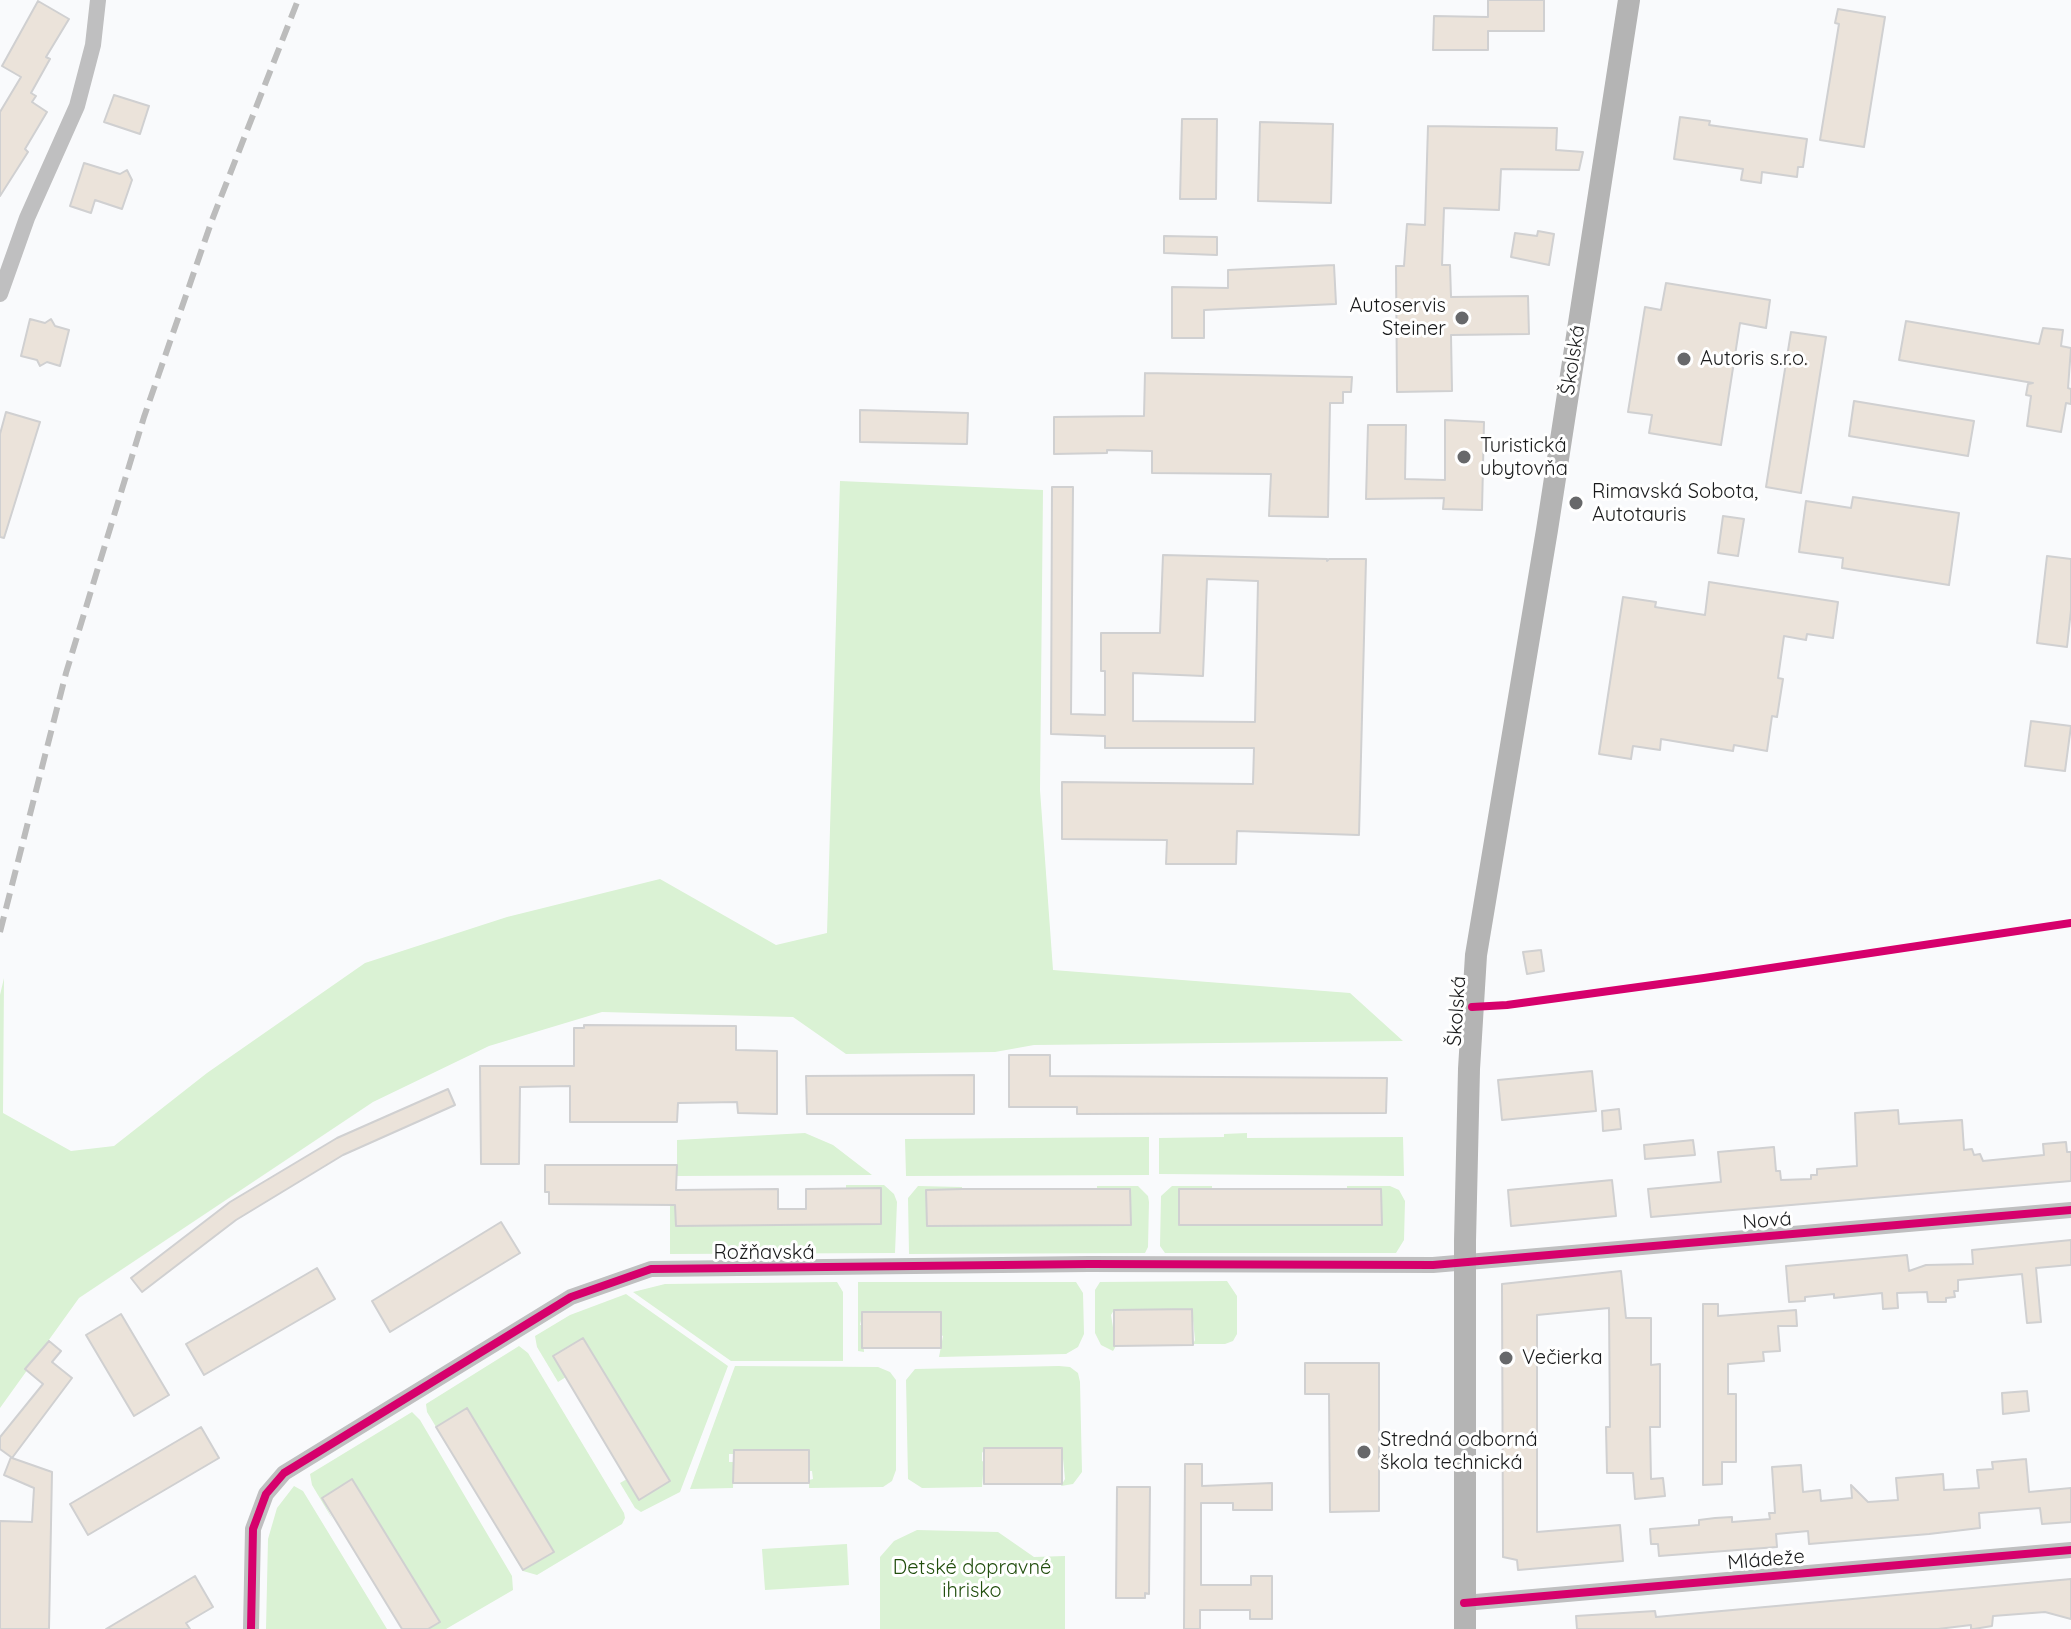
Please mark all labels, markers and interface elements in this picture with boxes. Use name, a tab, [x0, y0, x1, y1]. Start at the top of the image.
place label: Autoservis Steiner	[1350, 294, 1446, 341]
marker: Autoservis Steiner	[1453, 309, 1471, 327]
street label: Školská	[1556, 323, 1590, 397]
place label: Autoris s.r.o.	[1700, 347, 1808, 371]
marker: Autoris s.r.o.	[1675, 350, 1693, 368]
place label: Turistická ubytovňa	[1480, 434, 1568, 481]
marker: Turistická ubytovňa	[1455, 448, 1473, 466]
place label: Rimavská Sobota, Autotauris	[1592, 480, 1758, 527]
marker: Rimavská Sobota, Autotauris	[1567, 494, 1585, 512]
street label: Školská	[1443, 975, 1471, 1047]
street label: Nová	[1741, 1207, 1793, 1235]
street label: Rožňavská	[714, 1241, 814, 1265]
place label: Večierka	[1522, 1346, 1603, 1370]
marker: Večierka	[1497, 1349, 1515, 1367]
place label: Stredná odborná škola technická	[1380, 1428, 1538, 1475]
marker: Stredná odborná škola technická	[1355, 1443, 1373, 1461]
street label: Mládeže	[1726, 1545, 1806, 1575]
park label: Detské dopravné ihrisko	[893, 1556, 1051, 1603]

